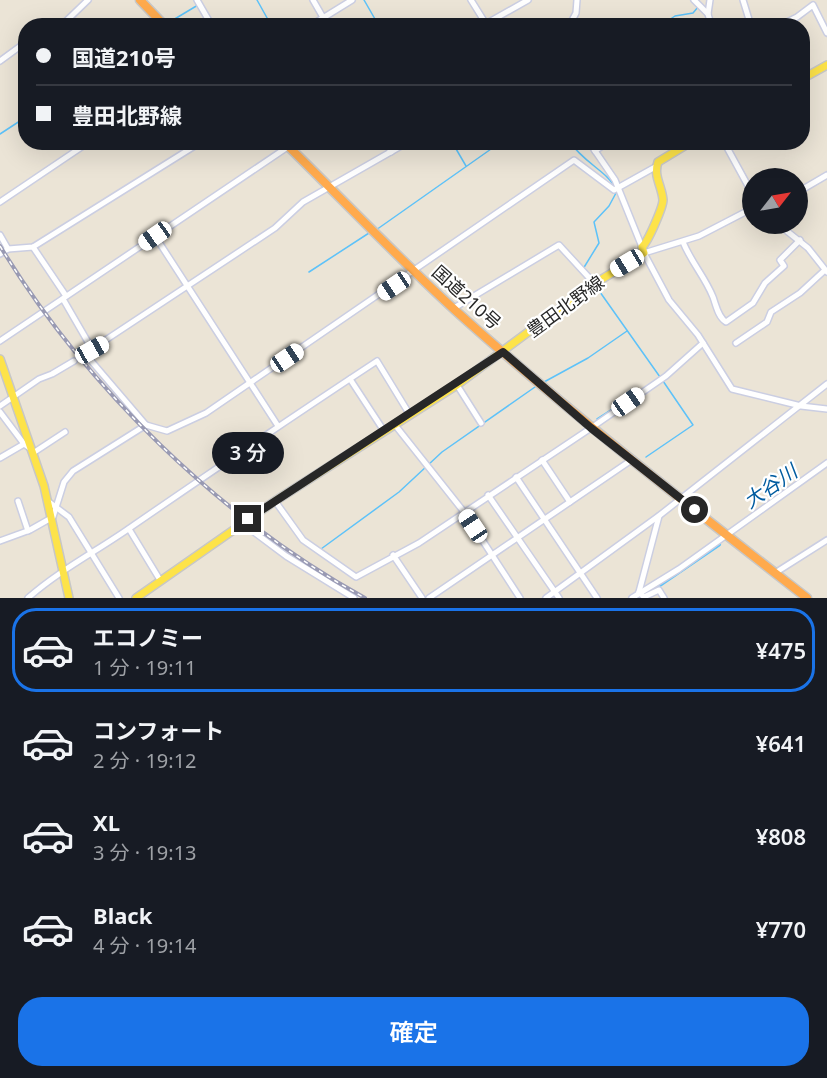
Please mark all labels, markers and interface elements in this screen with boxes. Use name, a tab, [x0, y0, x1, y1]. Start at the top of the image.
text: 国道210号	[72, 42, 176, 72]
text: 豊田北野線	[72, 100, 182, 130]
north arrow	[742, 168, 808, 234]
map controls	[742, 168, 808, 234]
car	[135, 218, 175, 254]
car	[607, 246, 647, 280]
street label: 国道210号	[427, 260, 507, 334]
car	[374, 268, 414, 304]
street label: 豊田北野線	[522, 270, 608, 342]
car	[72, 333, 112, 367]
car	[267, 340, 307, 376]
car	[608, 384, 648, 420]
callout: 3 分	[212, 432, 284, 474]
text: 3 分	[230, 439, 266, 466]
water label: 大谷川	[738, 457, 804, 514]
route start	[681, 496, 708, 523]
route end	[234, 505, 261, 532]
car	[455, 506, 491, 546]
text: エコノミー	[93, 622, 203, 652]
icon: car	[21, 623, 75, 677]
text: ¥475	[756, 635, 806, 665]
text: 1 分 · 19:11	[93, 654, 197, 681]
text: コンフォート	[93, 715, 224, 745]
icon: car	[21, 716, 75, 770]
text: ¥641	[756, 728, 806, 758]
text: 2 分 · 19:12	[93, 747, 197, 774]
text: XL	[93, 807, 120, 837]
icon: car	[21, 809, 75, 863]
text: ¥808	[756, 821, 806, 851]
text: 3 分 · 19:13	[93, 839, 197, 866]
text: Black	[93, 900, 152, 930]
icon: car	[21, 902, 75, 956]
text: ¥770	[756, 914, 806, 944]
text: 4 分 · 19:14	[93, 932, 197, 959]
button: 確定	[18, 997, 809, 1066]

